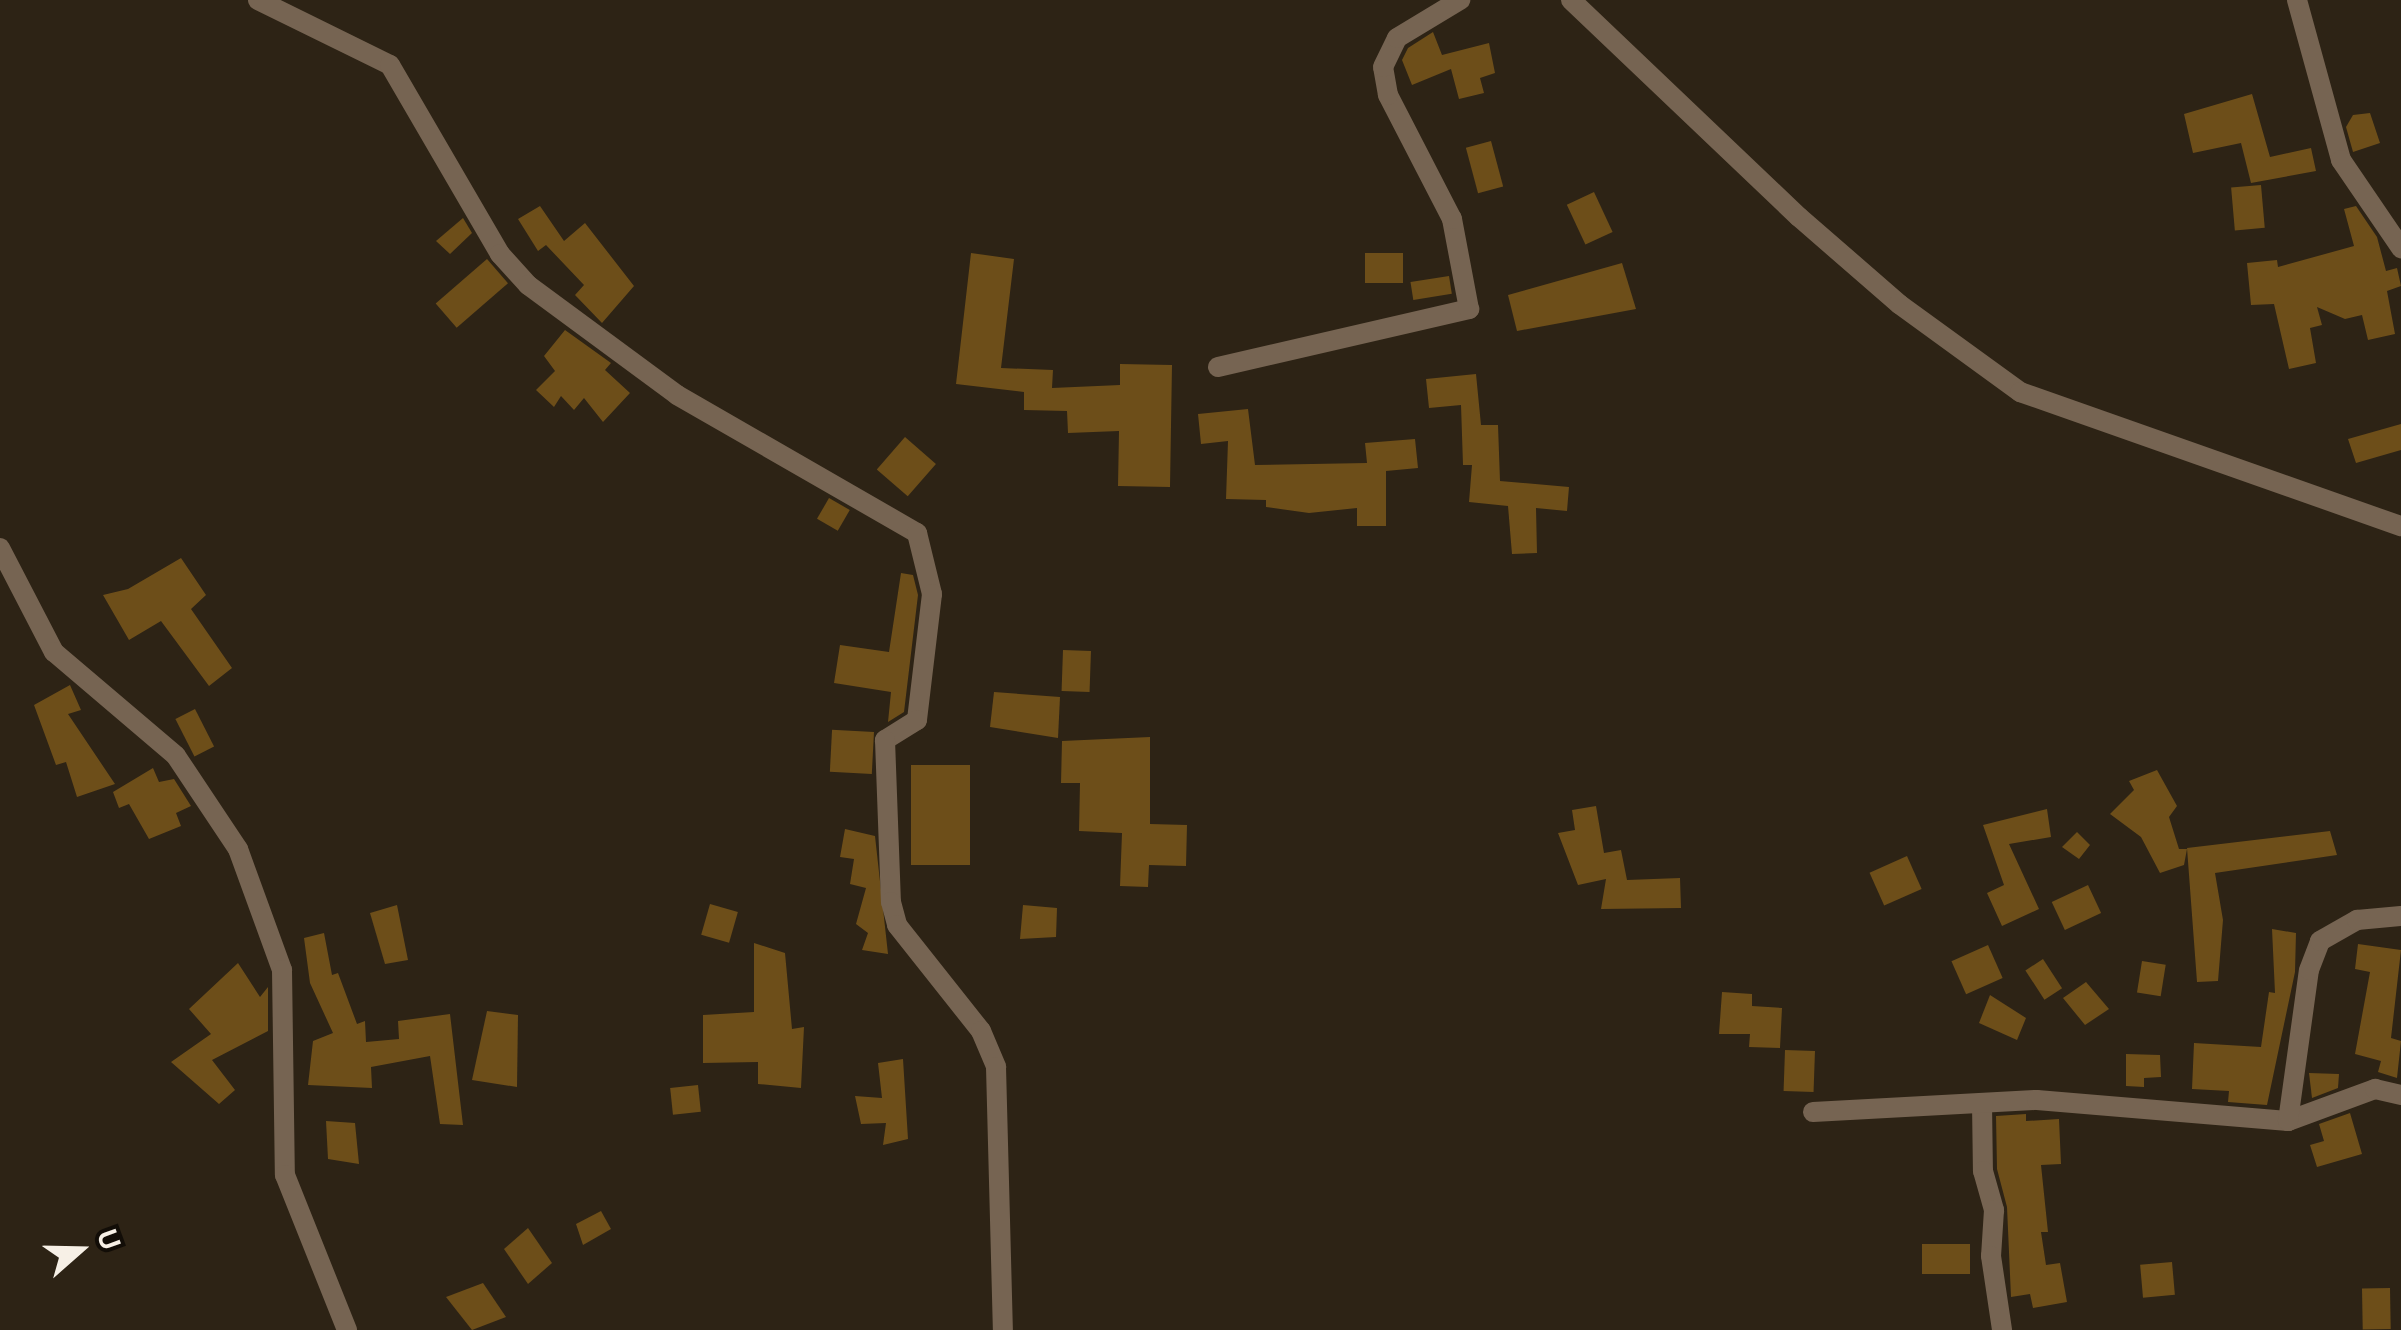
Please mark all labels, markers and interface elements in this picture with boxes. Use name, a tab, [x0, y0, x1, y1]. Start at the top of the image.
north arrow	[30, 1200, 130, 1300]
text: U	[88, 1224, 129, 1255]

